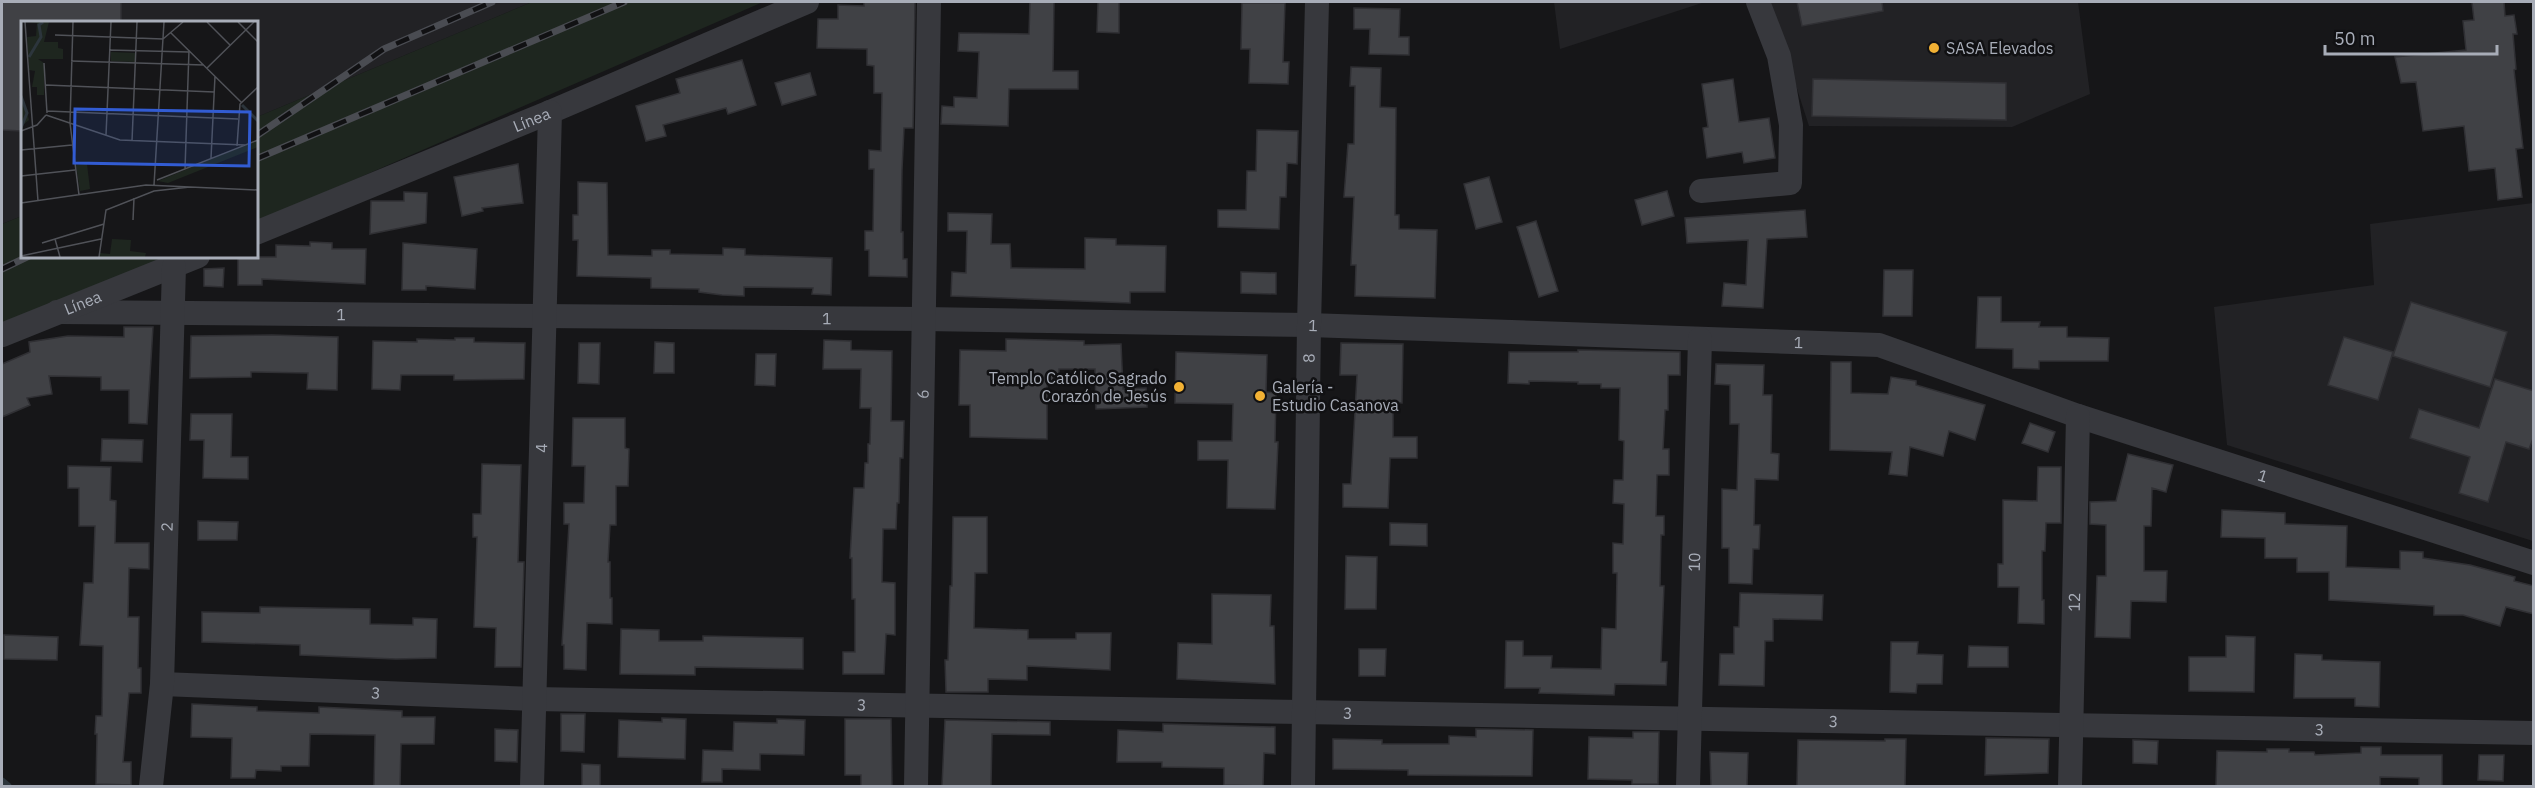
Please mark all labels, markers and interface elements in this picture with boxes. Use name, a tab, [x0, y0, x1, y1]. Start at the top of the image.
scale bar	[2325, 18, 2498, 56]
inset map	[21, 21, 258, 258]
text: 50 m	[2334, 27, 2376, 50]
place label: SASA Elevados	[1946, 38, 2054, 58]
marker: SASA Elevados	[1927, 41, 1941, 55]
street label: Línea	[510, 103, 554, 136]
street label: Línea	[61, 286, 105, 319]
street label: 1	[336, 304, 346, 324]
street label: 1	[822, 308, 832, 328]
street label: 1	[1308, 315, 1318, 335]
street label: 1	[1793, 332, 1804, 352]
street label: 8	[1299, 353, 1319, 363]
place label: Templo Católico Sagrado Corazón de Jesús	[989, 368, 1167, 406]
place label: Galería - Estudio Casanova	[1272, 377, 1399, 415]
marker: Templo Católico Sagrado Corazón de Jesús	[1172, 380, 1186, 394]
street label: 6	[912, 389, 933, 399]
marker: Galería - Estudio Casanova	[1253, 389, 1267, 403]
street label: 4	[531, 443, 551, 453]
street label: 1	[2255, 465, 2271, 487]
street label: 2	[156, 522, 177, 532]
street label: 10	[1684, 552, 1704, 572]
street label: 12	[2064, 592, 2084, 612]
street label: 3	[371, 682, 381, 703]
street label: 3	[857, 694, 867, 715]
street label: 3	[1343, 703, 1353, 723]
street label: 3	[1829, 711, 1838, 731]
street label: 3	[2314, 719, 2324, 739]

